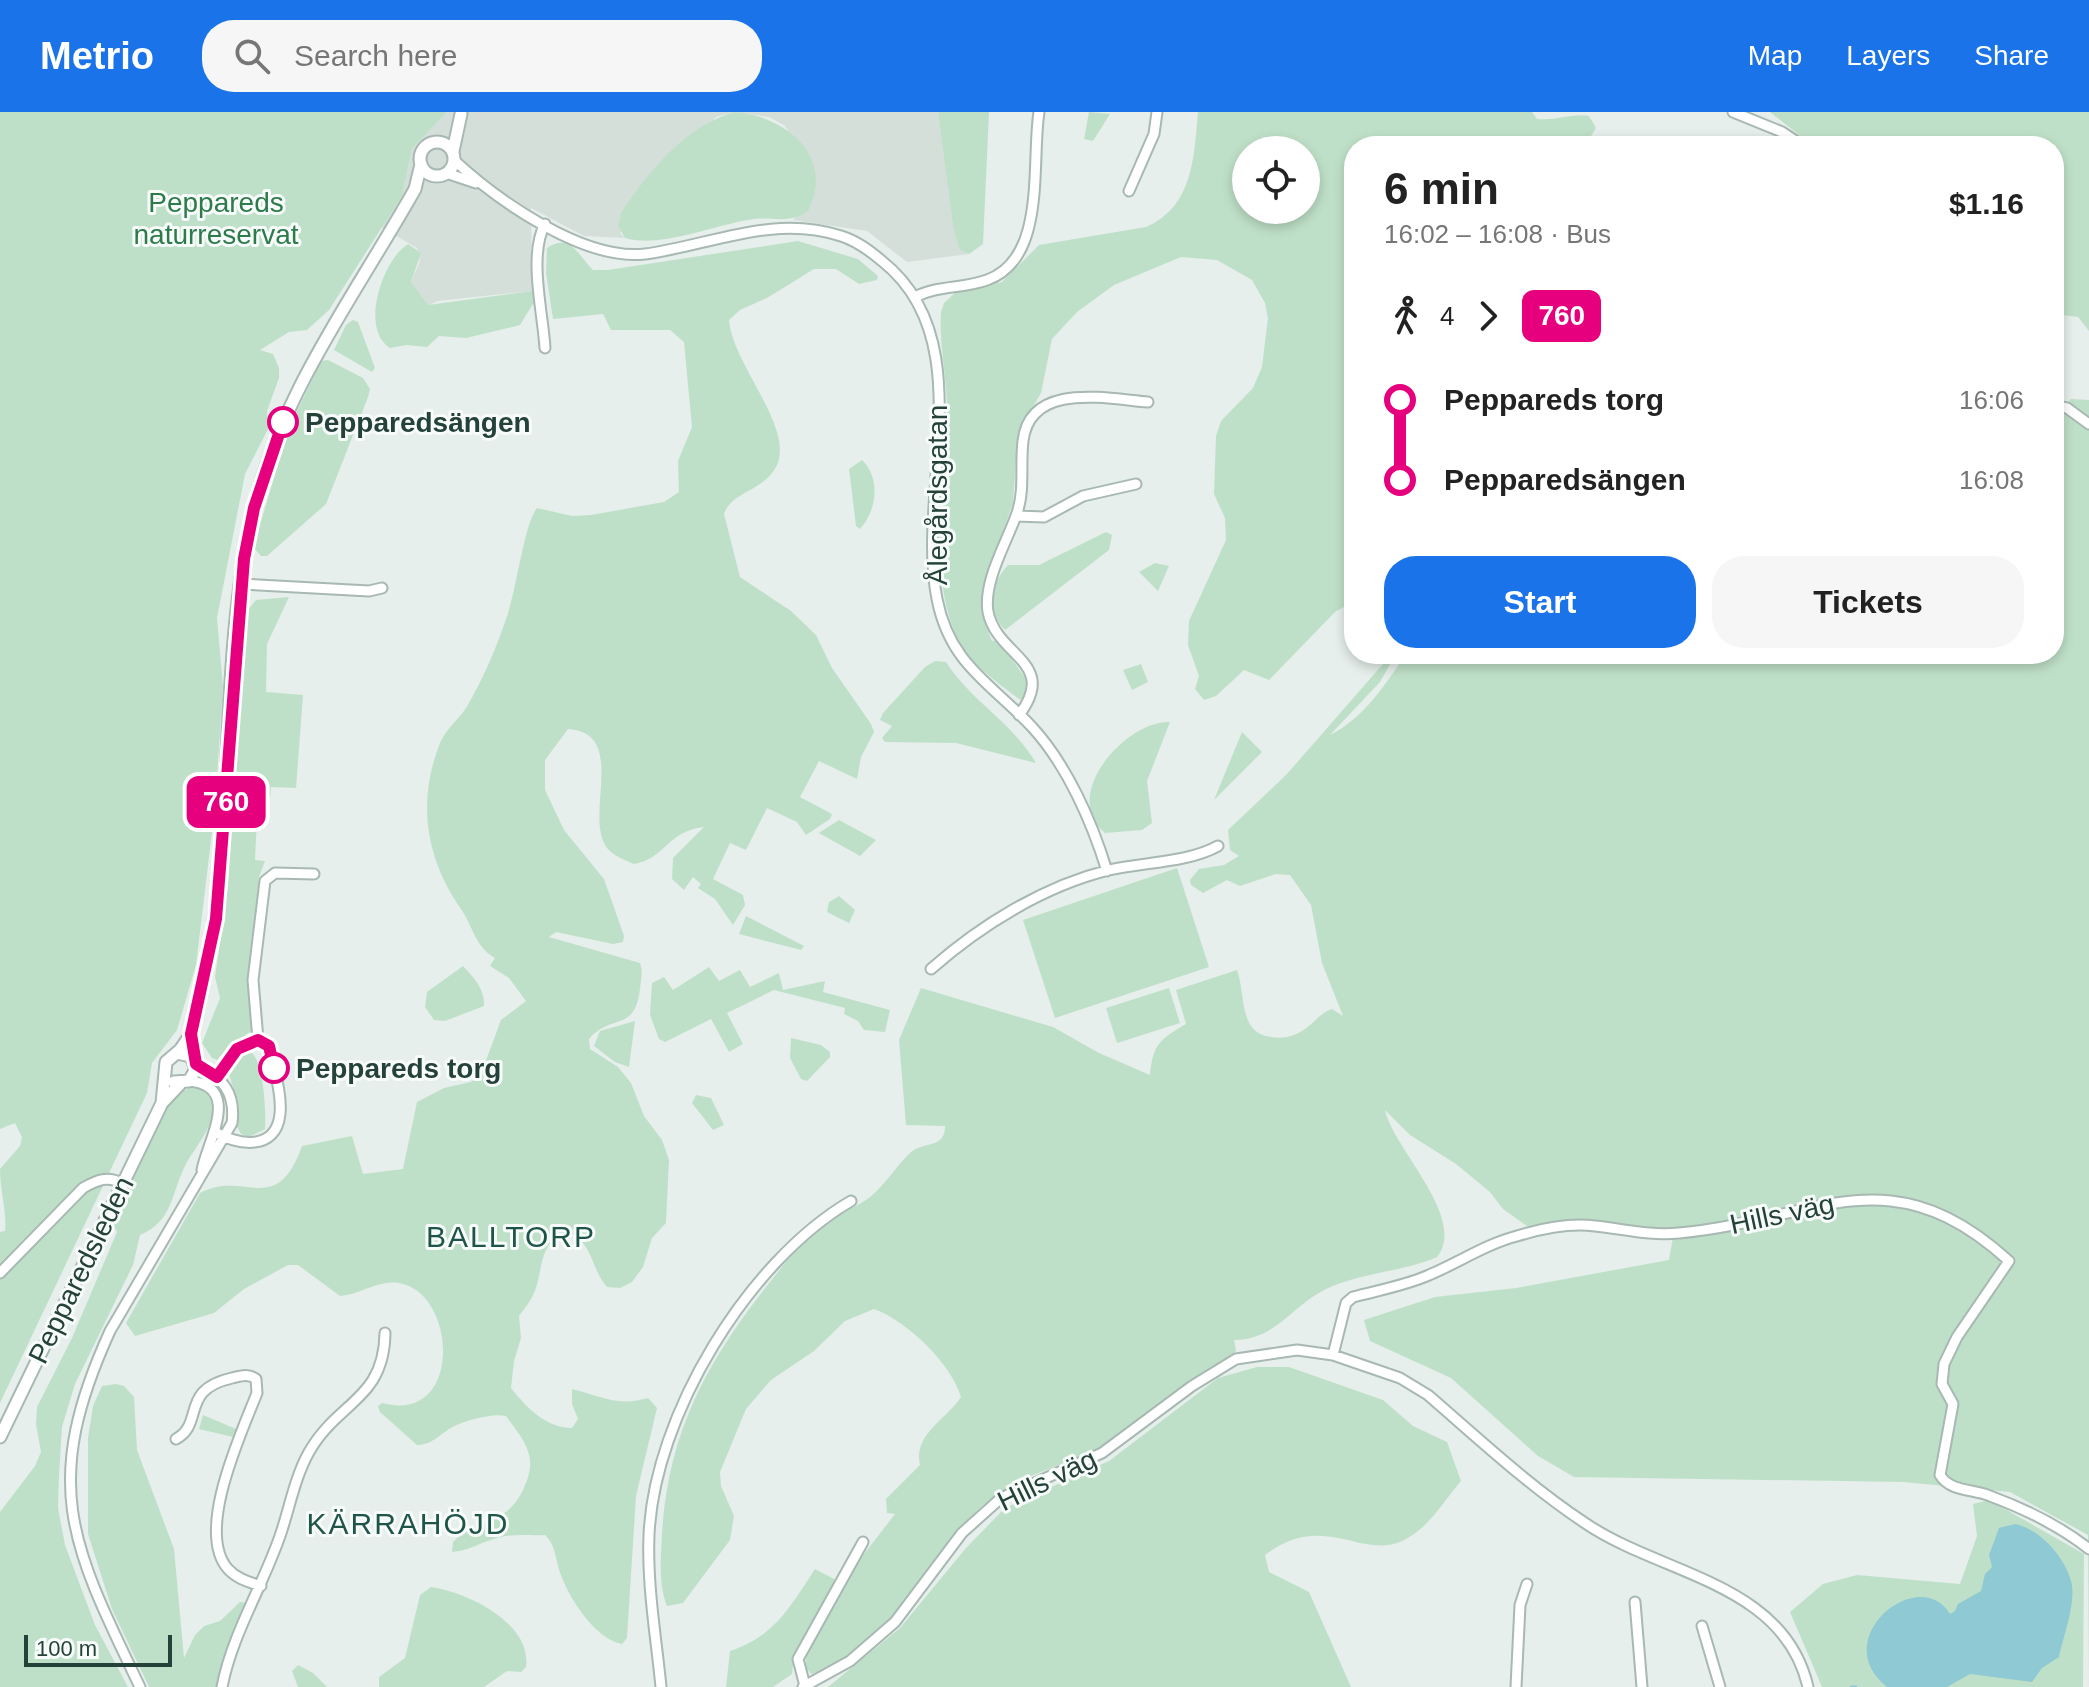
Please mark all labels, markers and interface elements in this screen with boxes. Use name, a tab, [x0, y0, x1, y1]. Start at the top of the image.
search box	[202, 20, 762, 92]
icon: search	[230, 34, 274, 78]
text: Metrio	[40, 35, 154, 77]
text: Search here	[294, 39, 457, 72]
text: Map	[1748, 40, 1802, 71]
text: Layers	[1846, 40, 1930, 71]
text: Share	[1974, 40, 2049, 71]
map controls	[1232, 136, 1320, 224]
button: locate	[1232, 136, 1320, 224]
text: 6 min	[1384, 164, 1499, 213]
park label: Peppareds naturreservat	[134, 187, 299, 250]
text: $1.16	[1949, 187, 2024, 220]
text: 16:02 – 16:08 · Bus	[1384, 219, 1611, 249]
icon: walk	[1384, 294, 1428, 338]
icon: forward	[1466, 294, 1510, 338]
text: 760	[1538, 300, 1585, 331]
text: 4	[1440, 301, 1454, 331]
text: Peppareds torg	[1444, 383, 1664, 416]
text: 16:06	[1959, 385, 2024, 415]
street label: Ålegårdsgatan	[922, 405, 953, 585]
marker: Pepparedsängen	[268, 407, 298, 437]
place label: Pepparedsängen	[305, 407, 531, 438]
text: Pepparedsängen	[1444, 463, 1686, 496]
text: 16:08	[1959, 465, 2024, 495]
button: Start	[1384, 556, 1696, 648]
button: Tickets	[1712, 556, 2024, 648]
line badge: 760	[180, 776, 272, 828]
text: 760	[203, 786, 249, 817]
marker: Peppareds torg	[259, 1053, 289, 1083]
place label: Peppareds torg	[296, 1053, 501, 1084]
street label: Pepparedsleden	[22, 1172, 140, 1368]
street label: Hills väg	[1727, 1188, 1837, 1240]
district label: BALLTORP	[426, 1220, 596, 1253]
street label: Hills väg	[993, 1443, 1101, 1517]
district label: KÄRRAHÖJD	[306, 1507, 510, 1540]
scale bar	[24, 1631, 172, 1667]
text: 100 m	[36, 1636, 97, 1661]

